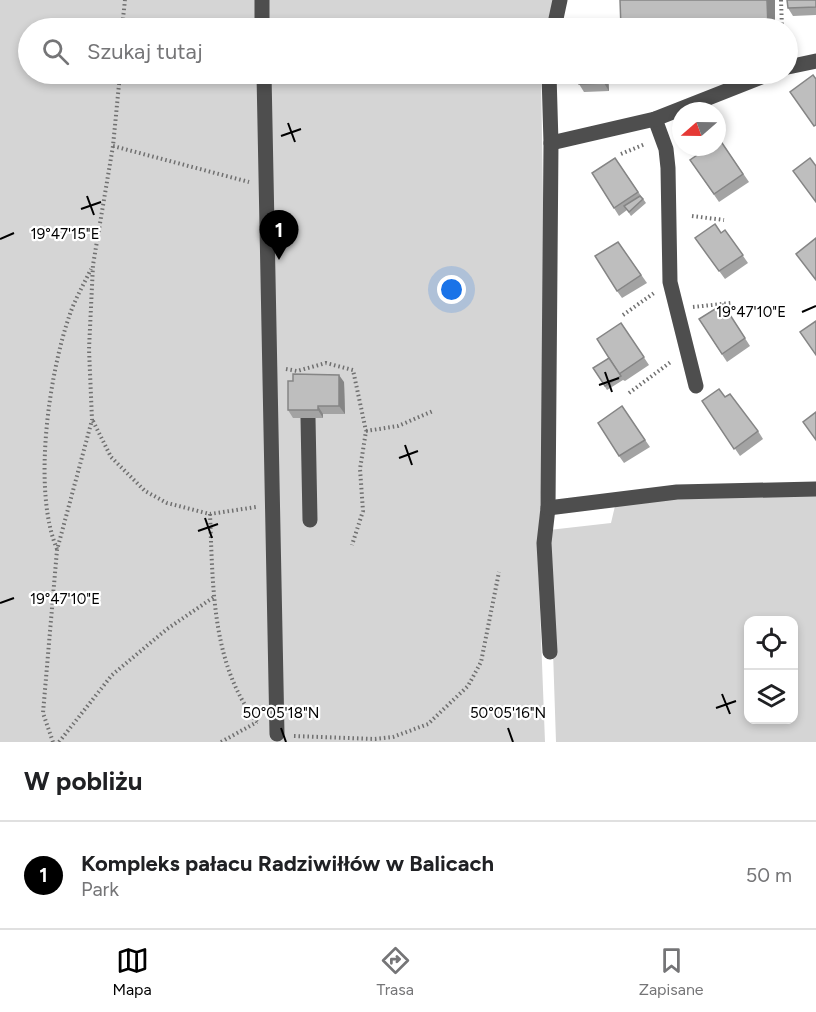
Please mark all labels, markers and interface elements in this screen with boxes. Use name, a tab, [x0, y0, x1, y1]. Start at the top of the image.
search box	[18, 18, 798, 84]
icon: search	[39, 35, 72, 68]
text: Szukaj tutaj	[87, 38, 203, 65]
north arrow	[672, 102, 726, 156]
pin: 1	[260, 210, 298, 260]
text: 19°47'15"E	[30, 225, 100, 243]
your location	[437, 275, 466, 304]
text: 19°47'10"E	[716, 303, 786, 321]
text: 19°47'10"E	[30, 590, 100, 608]
map controls	[744, 616, 798, 724]
button: locate	[744, 616, 798, 670]
button: layers	[744, 670, 798, 724]
text: 50°05'18"N	[243, 704, 319, 722]
text: 50°05'16"N	[470, 704, 546, 722]
text: W pobliżu	[24, 765, 142, 797]
text: Kompleks pałacu Radziwiłłów w Balicach	[81, 850, 494, 877]
text: 1	[39, 863, 48, 887]
text: 50 m	[746, 863, 792, 887]
text: Park	[81, 877, 119, 901]
tab: Mapa	[112, 944, 152, 999]
tab: Trasa	[377, 944, 414, 999]
tab: Zapisane	[639, 944, 704, 999]

